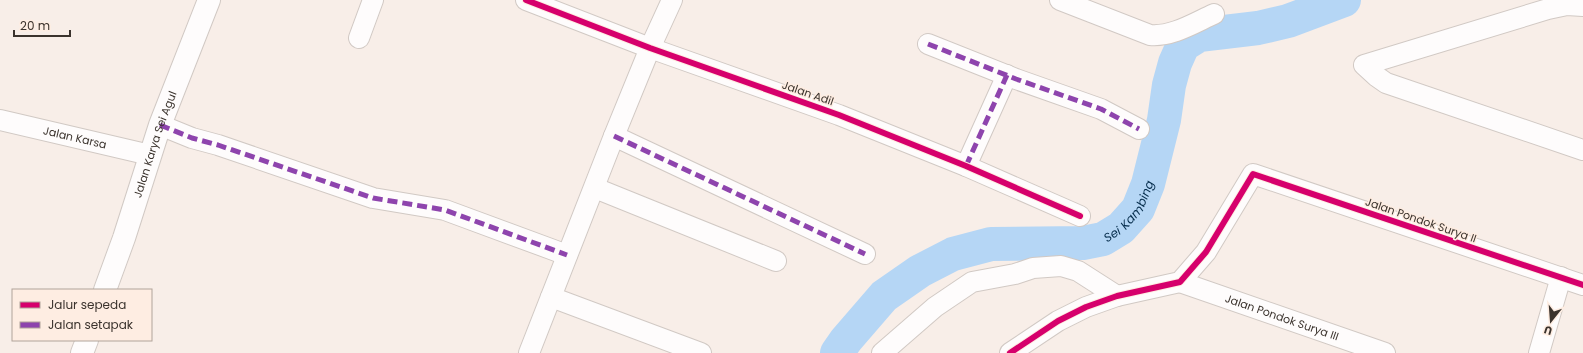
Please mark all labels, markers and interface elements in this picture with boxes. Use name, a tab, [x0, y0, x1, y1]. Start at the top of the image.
scale bar	[14, 12, 70, 38]
text: 20 m	[20, 17, 50, 34]
street label: Jalan Adil	[780, 77, 836, 109]
street label: Jalan Karya Sei Agul	[129, 89, 181, 200]
street label: Jalan Karsa	[42, 122, 108, 153]
water label: Sei Kambing	[1100, 177, 1157, 245]
street label: Jalan Pondok Surya II	[1363, 193, 1479, 247]
legend	[12, 289, 152, 341]
street label: Jalan Pondok Surya III	[1223, 290, 1341, 344]
text: Jalur sepeda	[48, 296, 126, 313]
north arrow	[1531, 301, 1571, 341]
text: Jalan setapak	[48, 316, 134, 333]
text: U	[1542, 322, 1554, 339]

